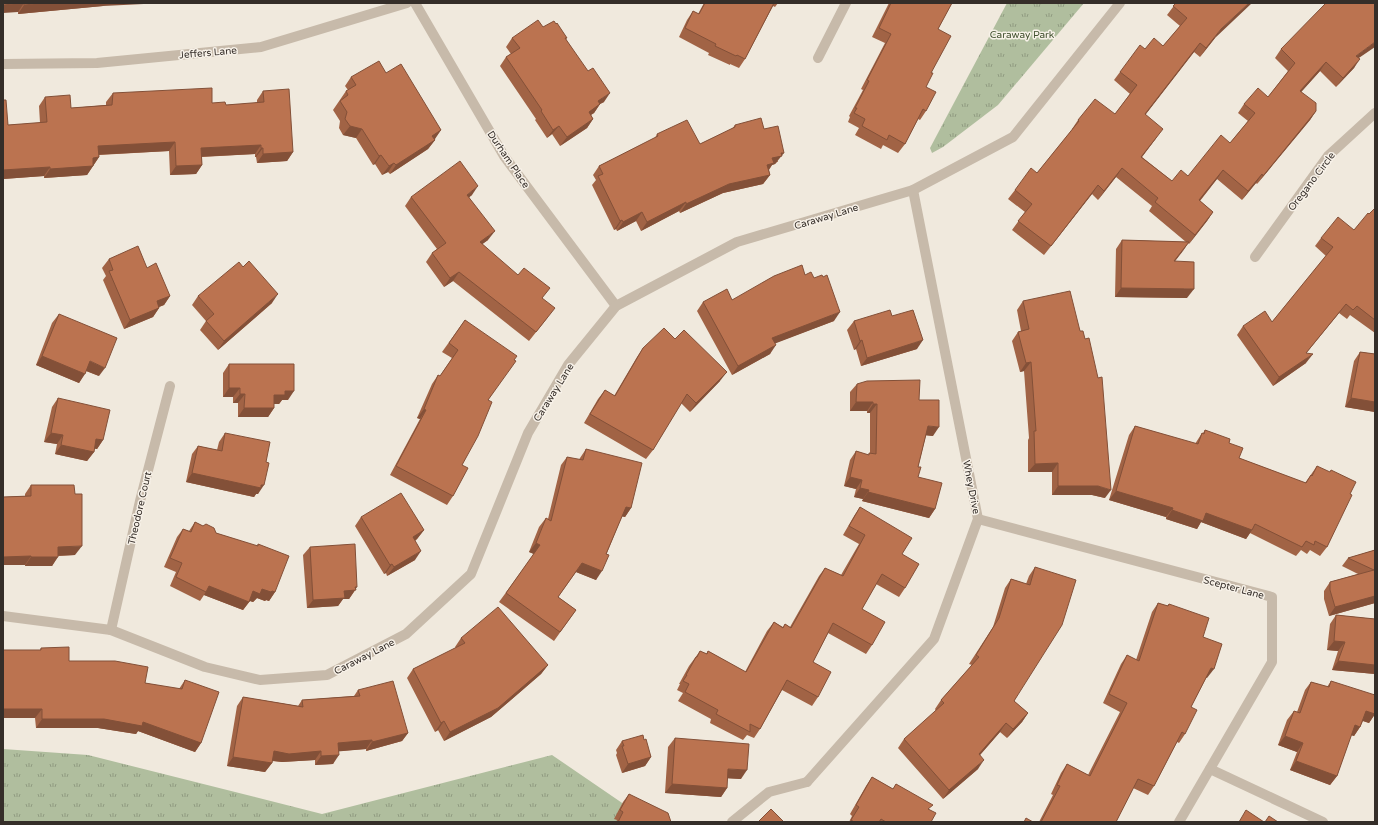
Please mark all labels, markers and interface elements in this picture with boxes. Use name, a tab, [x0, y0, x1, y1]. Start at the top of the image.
park label: Caraway Park	[990, 29, 1055, 41]
street label: Jeffers Lane	[179, 44, 238, 61]
street label: Durham Place	[485, 129, 532, 191]
street label: Oregano Circle	[1286, 150, 1338, 213]
street label: Caraway Lane	[793, 201, 860, 232]
street label: Caraway Lane	[531, 361, 577, 424]
street label: Whey Drive	[960, 459, 982, 515]
street label: Theodore Court	[126, 470, 154, 546]
street label: Scepter Lane	[1202, 574, 1266, 602]
street label: Caraway Lane	[332, 636, 397, 677]

